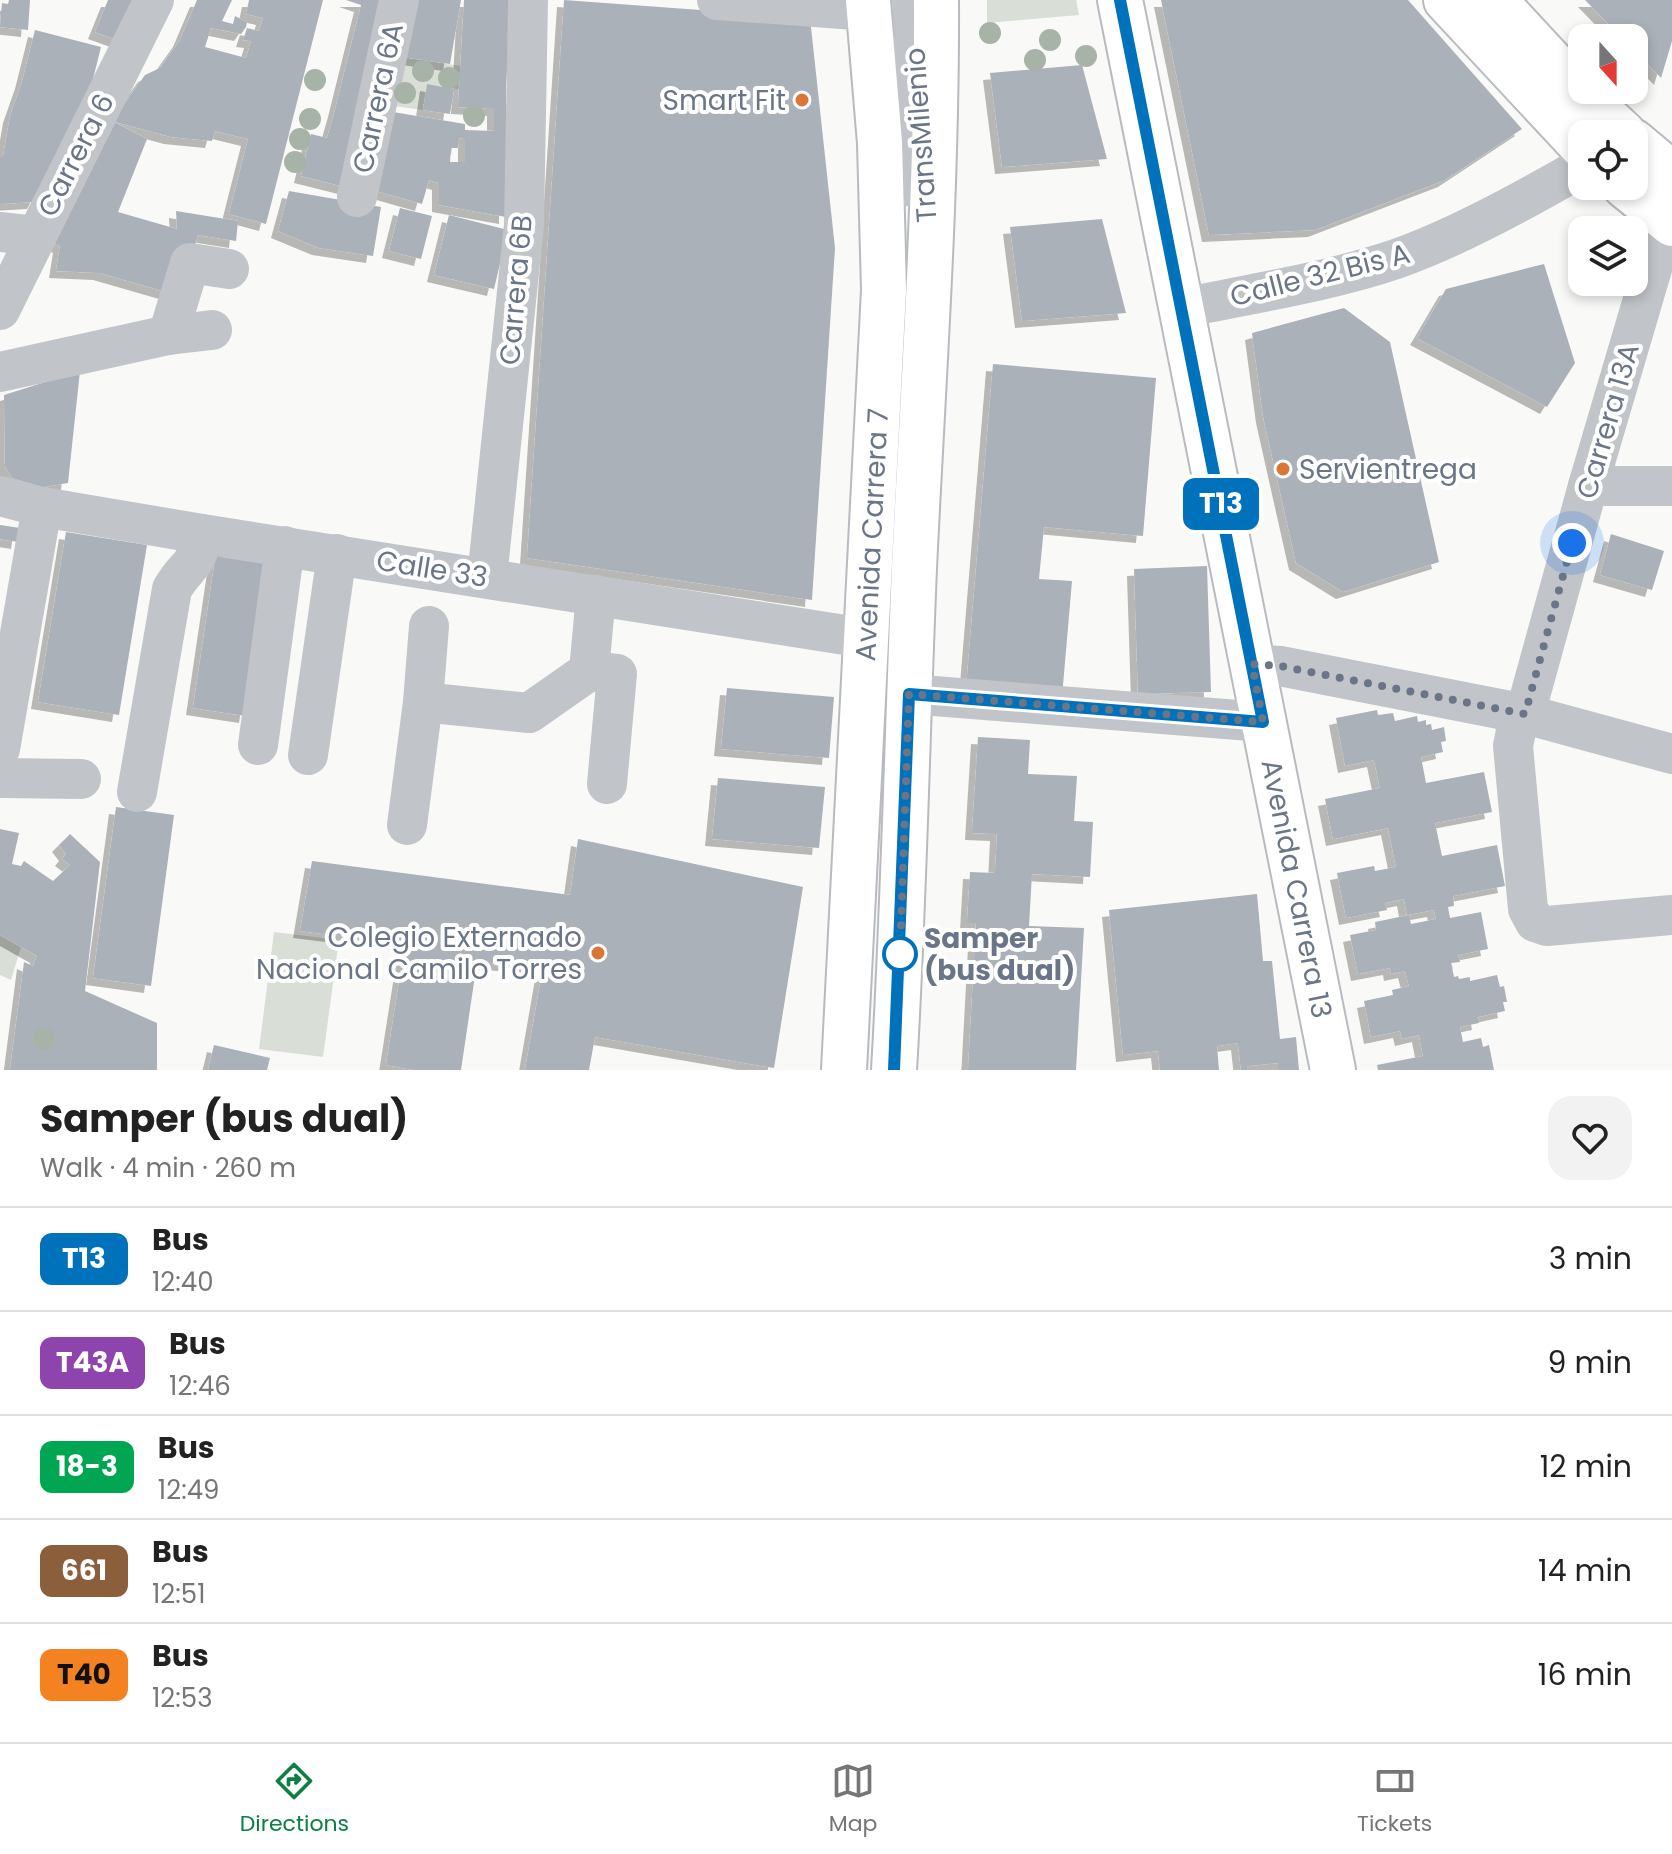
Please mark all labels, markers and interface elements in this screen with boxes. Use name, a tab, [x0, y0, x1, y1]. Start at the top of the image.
street label: Carrera 6A	[343, 19, 413, 177]
north arrow	[1568, 24, 1648, 104]
map controls	[1568, 24, 1648, 296]
street label: TransMilenio	[895, 46, 947, 224]
place label: Smart Fit	[662, 81, 786, 120]
street label: Carrera 6	[28, 87, 124, 223]
marker: Smart Fit	[793, 91, 811, 109]
button: locate	[1568, 120, 1648, 200]
street label: Carrera 6B	[490, 213, 542, 367]
button: layers	[1568, 216, 1648, 296]
street label: Calle 32 Bis A	[1226, 234, 1414, 316]
street label: Carrera 13A	[1567, 339, 1649, 503]
street label: Avenida Carrera 7	[845, 407, 897, 662]
place label: Servientrega	[1299, 450, 1477, 489]
marker: Servientrega	[1274, 460, 1292, 478]
line badge: T13	[1175, 478, 1267, 530]
text: T13	[1199, 484, 1243, 523]
your location	[1552, 523, 1592, 563]
street label: Calle 33	[374, 541, 490, 597]
street label: Avenida Carrera 13	[1252, 756, 1342, 1022]
place label: Colegio Externado Nacional Camilo Torres	[256, 918, 582, 989]
place label: Samper (bus dual)	[924, 919, 1075, 990]
marker: Samper (bus dual)	[883, 937, 917, 971]
marker: Colegio Externado Nacional Camilo Torres	[589, 944, 607, 962]
text: Samper (bus dual)	[40, 1092, 408, 1145]
button: heart	[1548, 1096, 1632, 1180]
text: Walk · 4 min · 260 m	[40, 1150, 296, 1186]
text: Bus	[152, 1218, 209, 1261]
text: 3 min	[1549, 1237, 1632, 1280]
text: T13	[62, 1239, 106, 1278]
text: 12:40	[152, 1264, 214, 1300]
text: Bus	[169, 1322, 226, 1365]
text: 9 min	[1548, 1341, 1632, 1384]
text: T43A	[56, 1343, 129, 1382]
text: 12:46	[169, 1368, 231, 1404]
text: Bus	[158, 1426, 215, 1469]
text: 12 min	[1540, 1445, 1632, 1488]
text: 18-3	[56, 1447, 118, 1486]
text: 12:49	[158, 1472, 219, 1508]
text: Bus	[152, 1530, 209, 1573]
text: 14 min	[1538, 1549, 1632, 1592]
text: 661	[61, 1551, 107, 1590]
text: 12:51	[152, 1576, 205, 1612]
text: Bus	[152, 1634, 209, 1677]
text: 16 min	[1538, 1653, 1632, 1696]
text: T40	[57, 1655, 111, 1694]
text: 12:53	[152, 1680, 212, 1716]
tab: Directions	[240, 1759, 349, 1840]
tab: Map	[829, 1759, 877, 1840]
tab: Tickets	[1357, 1759, 1432, 1840]

